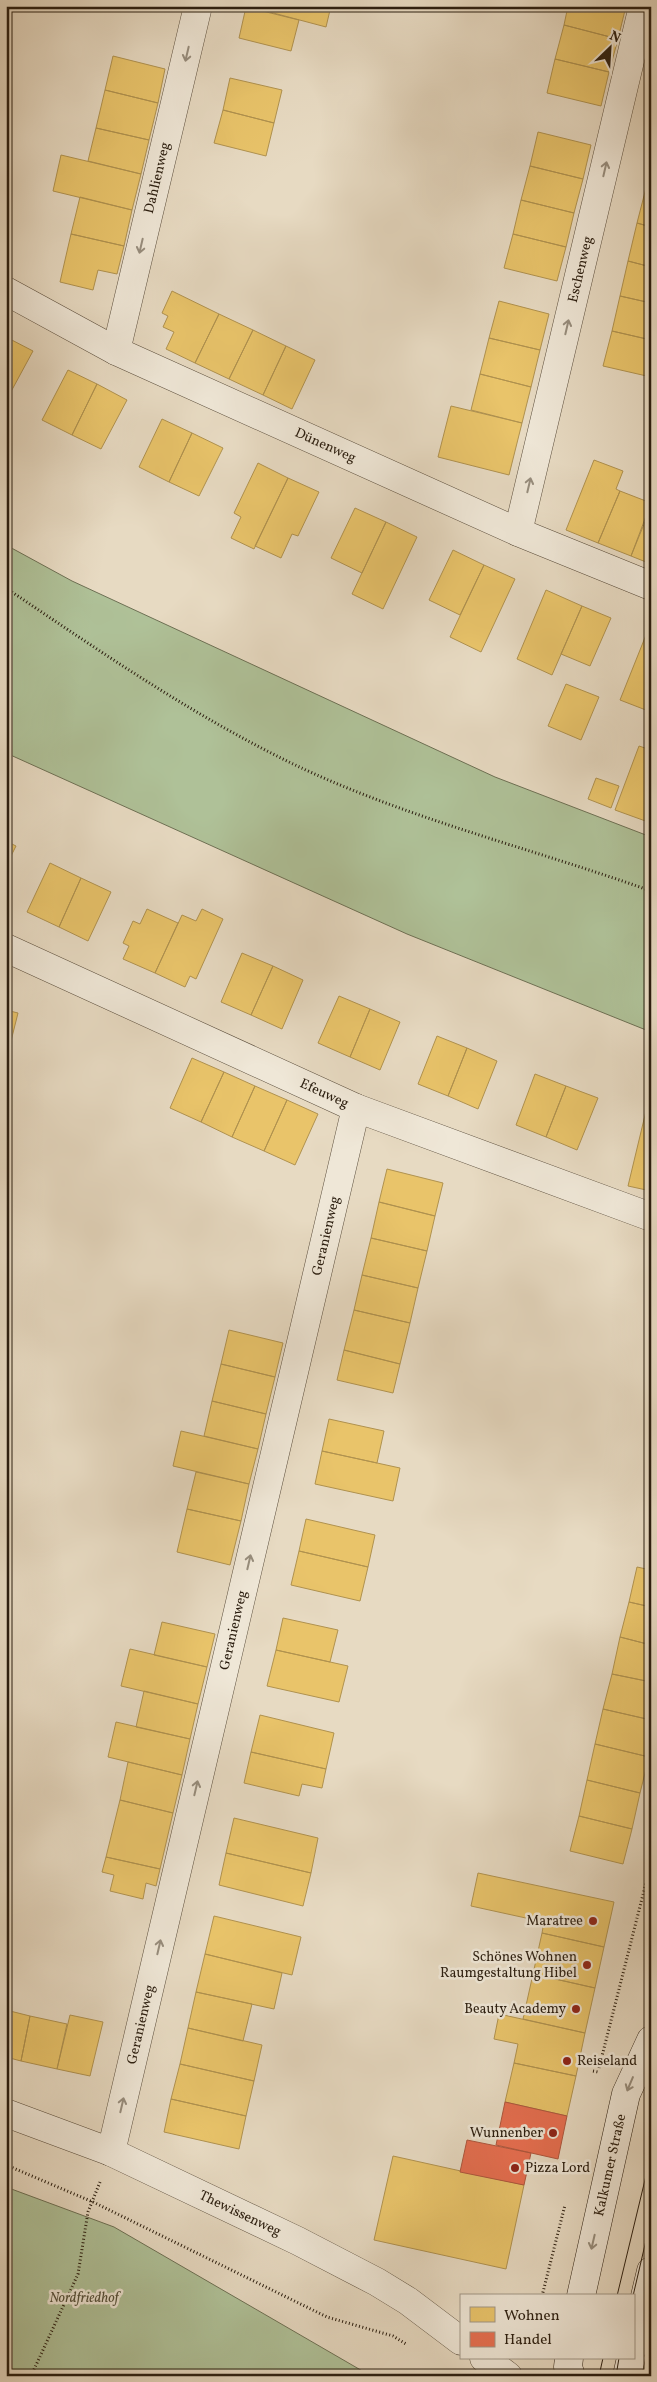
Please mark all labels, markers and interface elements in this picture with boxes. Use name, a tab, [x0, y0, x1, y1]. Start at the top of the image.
north arrow	[584, 22, 634, 72]
text: N	[606, 27, 623, 48]
one-way arrow	[181, 45, 191, 61]
street label: Dahlienweg	[139, 140, 175, 216]
one-way arrow	[600, 161, 610, 177]
street label: Eschenweg	[563, 234, 597, 304]
one-way arrow	[136, 237, 145, 253]
one-way arrow	[563, 319, 572, 335]
street label: Dünenweg	[292, 423, 359, 467]
one-way arrow	[525, 477, 534, 493]
street label: Efeuweg	[297, 1074, 352, 1113]
street label: Geranienweg	[307, 1194, 345, 1278]
one-way arrow	[245, 1555, 254, 1571]
street label: Geranienweg	[215, 1588, 252, 1672]
one-way arrow	[192, 1781, 201, 1797]
place label: Maratree	[526, 1912, 583, 1931]
marker: Maratree	[587, 1915, 599, 1927]
one-way arrow	[155, 1939, 164, 1955]
place label: Schönes Wohnen Raumgestaltung Hibel	[440, 1948, 577, 1983]
marker: Schönes Wohnen Raumgestaltung Hibel	[581, 1959, 593, 1971]
street label: Geranienweg	[122, 1983, 159, 2066]
place label: Beauty Academy	[464, 2000, 566, 2019]
marker: Beauty Academy	[570, 2003, 582, 2015]
place label: Reiseland	[577, 2052, 637, 2071]
marker: Reiseland	[561, 2055, 573, 2067]
one-way arrow	[625, 2076, 635, 2091]
one-way arrow	[118, 2097, 127, 2113]
street label: Kalkumer Straße	[590, 2112, 631, 2218]
place label: Wunnenber	[470, 2124, 543, 2143]
marker: Wunnenber	[547, 2127, 559, 2139]
place label: Pizza Lord	[525, 2159, 590, 2178]
marker: Pizza Lord	[509, 2162, 521, 2174]
street label: Thewissenweg	[196, 2186, 284, 2241]
one-way arrow	[588, 2234, 597, 2250]
park label: Nordfriedhof	[49, 2289, 122, 2308]
legend	[460, 2294, 634, 2360]
text: Wohnen	[504, 2306, 560, 2327]
text: Handel	[504, 2330, 552, 2351]

